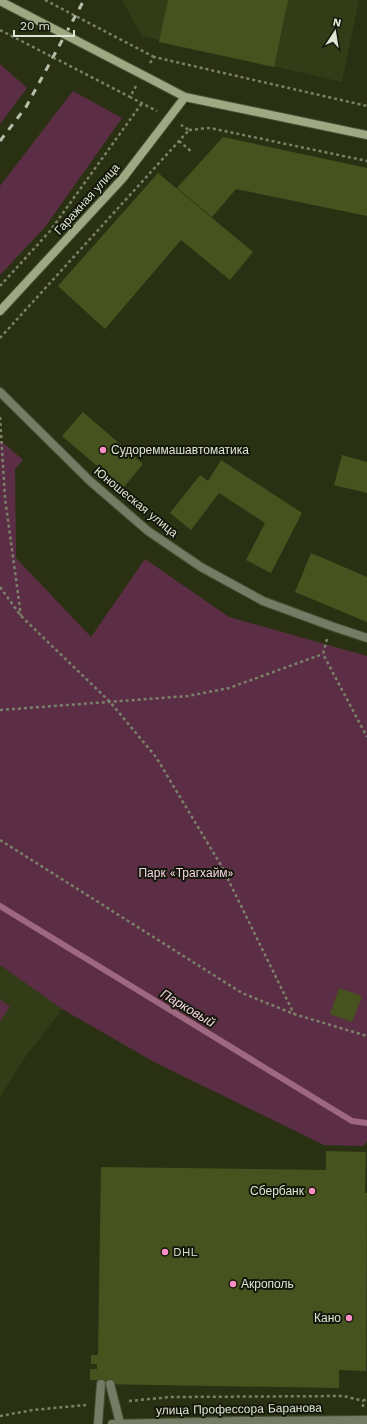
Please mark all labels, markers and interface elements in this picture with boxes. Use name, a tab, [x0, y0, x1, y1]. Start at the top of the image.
scale bar	[14, 12, 74, 38]
north arrow	[315, 12, 355, 52]
text: N	[332, 16, 342, 30]
text: 20 m	[20, 19, 50, 33]
street label: Гаражная улица	[51, 160, 123, 237]
place label: Судореммашавтоматика	[111, 443, 249, 457]
marker: Судореммашавтоматика	[98, 445, 108, 455]
street label: Юношеская улица	[91, 464, 181, 540]
park label: Парк «Трагхайм»	[138, 866, 234, 880]
water label: Парковый	[158, 986, 218, 1030]
place label: Сбербанк	[250, 1184, 305, 1198]
marker: Сбербанк	[307, 1186, 317, 1196]
place label: DHL	[173, 1245, 198, 1259]
marker: DHL	[160, 1247, 170, 1257]
place label: Акрополь	[241, 1277, 294, 1291]
marker: Акрополь	[228, 1279, 238, 1289]
place label: Кано	[314, 1311, 341, 1325]
marker: Кано	[344, 1313, 354, 1323]
street label: улица Профессора Баранова	[156, 1401, 322, 1417]

